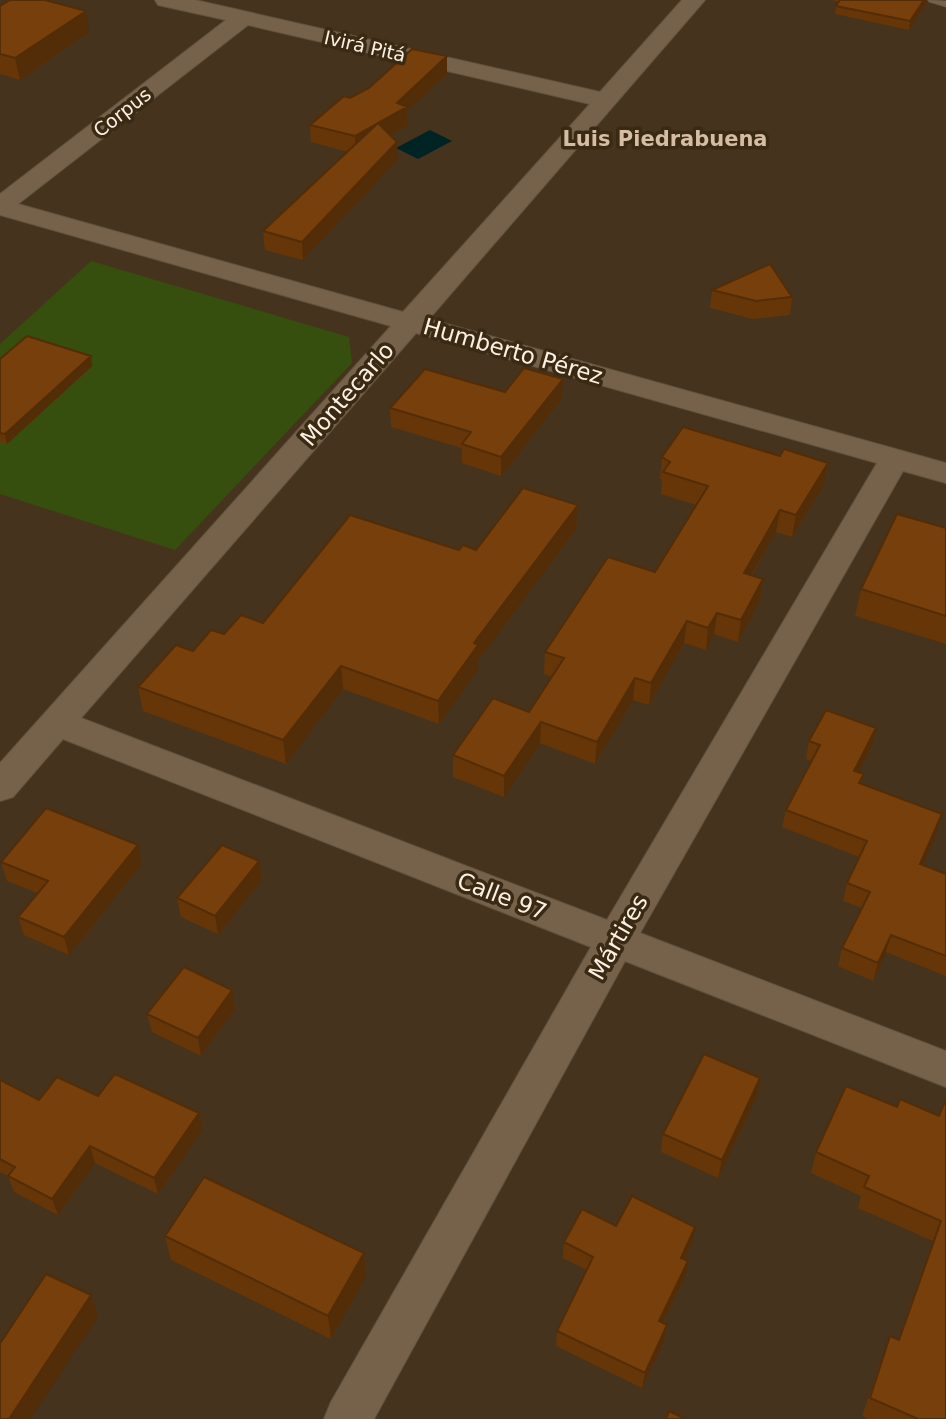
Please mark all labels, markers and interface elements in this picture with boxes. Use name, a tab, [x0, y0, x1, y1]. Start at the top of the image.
street label: Ivirá Pitá	[322, 26, 408, 66]
street label: Corpus	[89, 83, 155, 141]
district label: Luis Piedrabuena	[562, 127, 768, 151]
street label: Humberto Pérez	[420, 313, 606, 389]
street label: Montecarlo	[295, 337, 399, 451]
street label: Calle 97	[454, 867, 550, 925]
street label: Mártires	[583, 890, 653, 984]

